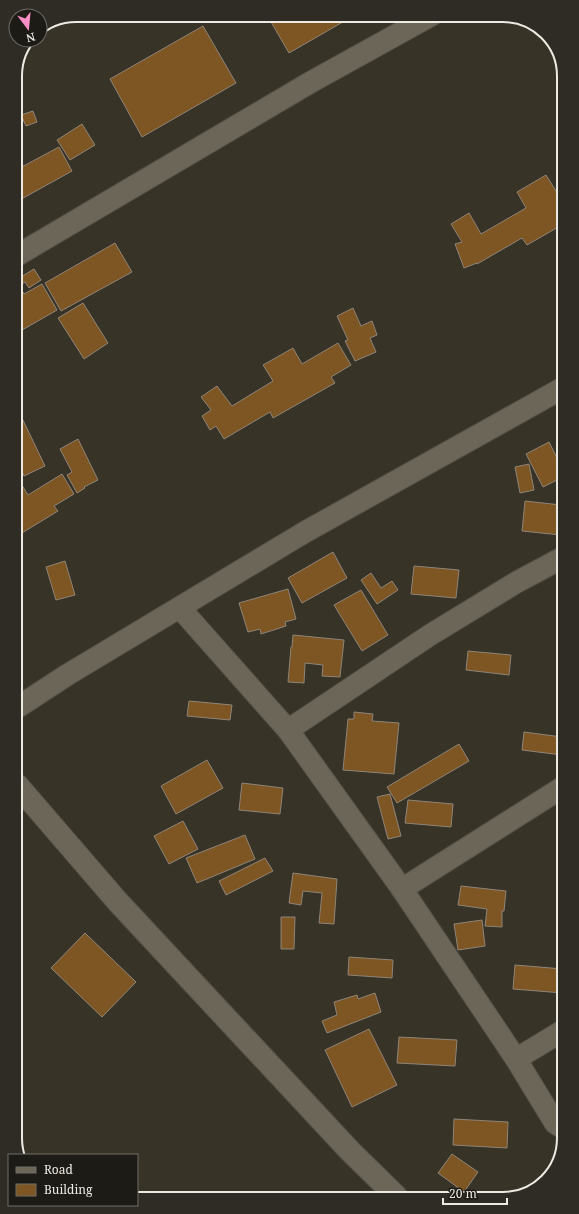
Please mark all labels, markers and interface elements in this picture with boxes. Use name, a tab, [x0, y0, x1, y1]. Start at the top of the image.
north arrow	[8, 8, 48, 48]
text: N	[24, 30, 37, 47]
legend	[8, 1154, 138, 1206]
text: Road	[44, 1161, 74, 1178]
scale bar	[443, 1180, 507, 1206]
text: Building	[44, 1181, 93, 1198]
text: 20 m	[449, 1185, 477, 1202]

